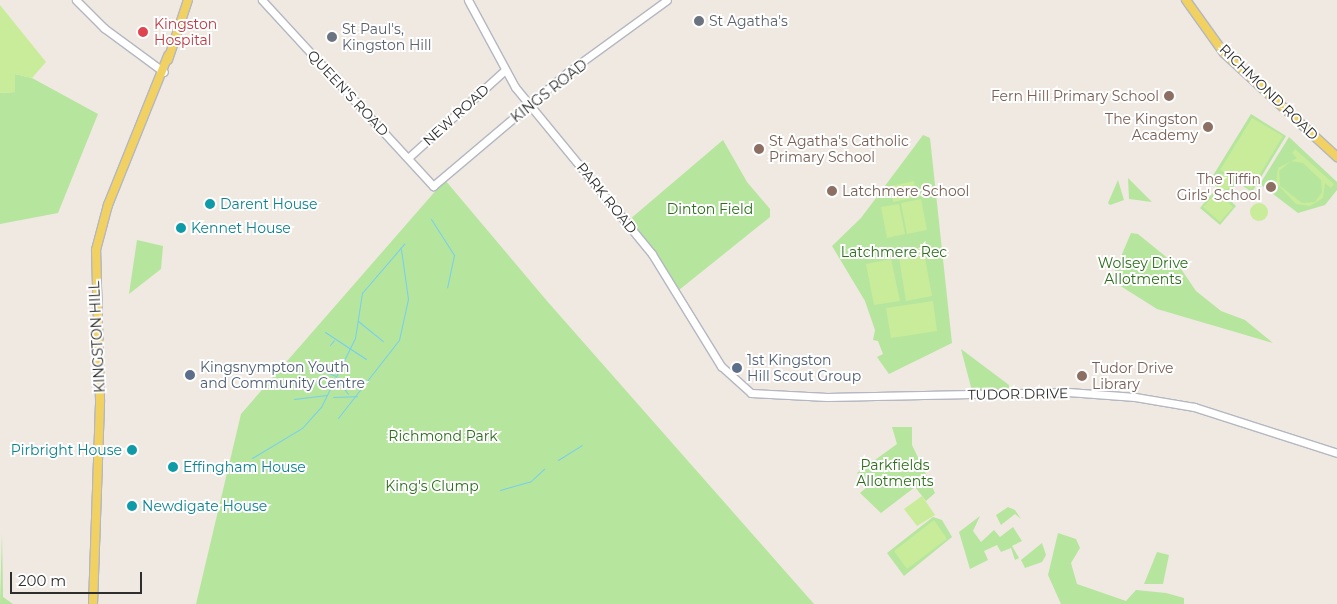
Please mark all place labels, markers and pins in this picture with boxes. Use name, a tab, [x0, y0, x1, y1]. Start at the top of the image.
place label: St Agatha's	[709, 13, 788, 29]
marker: St Agatha's	[693, 15, 705, 27]
place label: Kingston Hospital	[154, 16, 217, 48]
place label: St Paul's, Kingston Hill	[342, 21, 432, 54]
marker: Kingston Hospital	[136, 25, 150, 39]
marker: St Paul's, Kingston Hill	[326, 31, 338, 43]
place label: Fern Hill Primary School	[991, 88, 1159, 104]
marker: Fern Hill Primary School	[1163, 90, 1175, 102]
place label: The Kingston Academy	[1105, 111, 1198, 144]
marker: The Kingston Academy	[1202, 121, 1214, 133]
place label: St Agatha's Catholic Primary School	[769, 133, 909, 166]
marker: St Agatha's Catholic Primary School	[753, 143, 765, 155]
place label: The Tiffin Girls' School	[1177, 171, 1261, 203]
marker: The Tiffin Girls' School	[1265, 181, 1277, 193]
place label: Latchmere School	[842, 183, 969, 199]
marker: Latchmere School	[826, 185, 838, 197]
place label: Darent House	[220, 196, 317, 212]
marker: Darent House	[204, 198, 216, 210]
place label: Kennet House	[191, 220, 291, 236]
marker: Kennet House	[175, 222, 187, 234]
place label: 1st Kingston Hill Scout Group	[747, 352, 861, 384]
place label: Kingsnympton Youth and Community Centre	[200, 359, 365, 392]
place label: Tudor Drive Library	[1092, 360, 1173, 392]
marker: 1st Kingston Hill Scout Group	[731, 362, 743, 374]
marker: Kingsnympton Youth and Community Centre	[184, 369, 196, 381]
marker: Tudor Drive Library	[1076, 370, 1088, 382]
place label: Pirbright House	[11, 442, 122, 458]
marker: Pirbright House	[126, 444, 138, 456]
place label: Effingham House	[183, 459, 306, 475]
marker: Effingham House	[167, 461, 179, 473]
place label: Newdigate House	[142, 498, 267, 514]
marker: Newdigate House	[126, 500, 138, 512]

